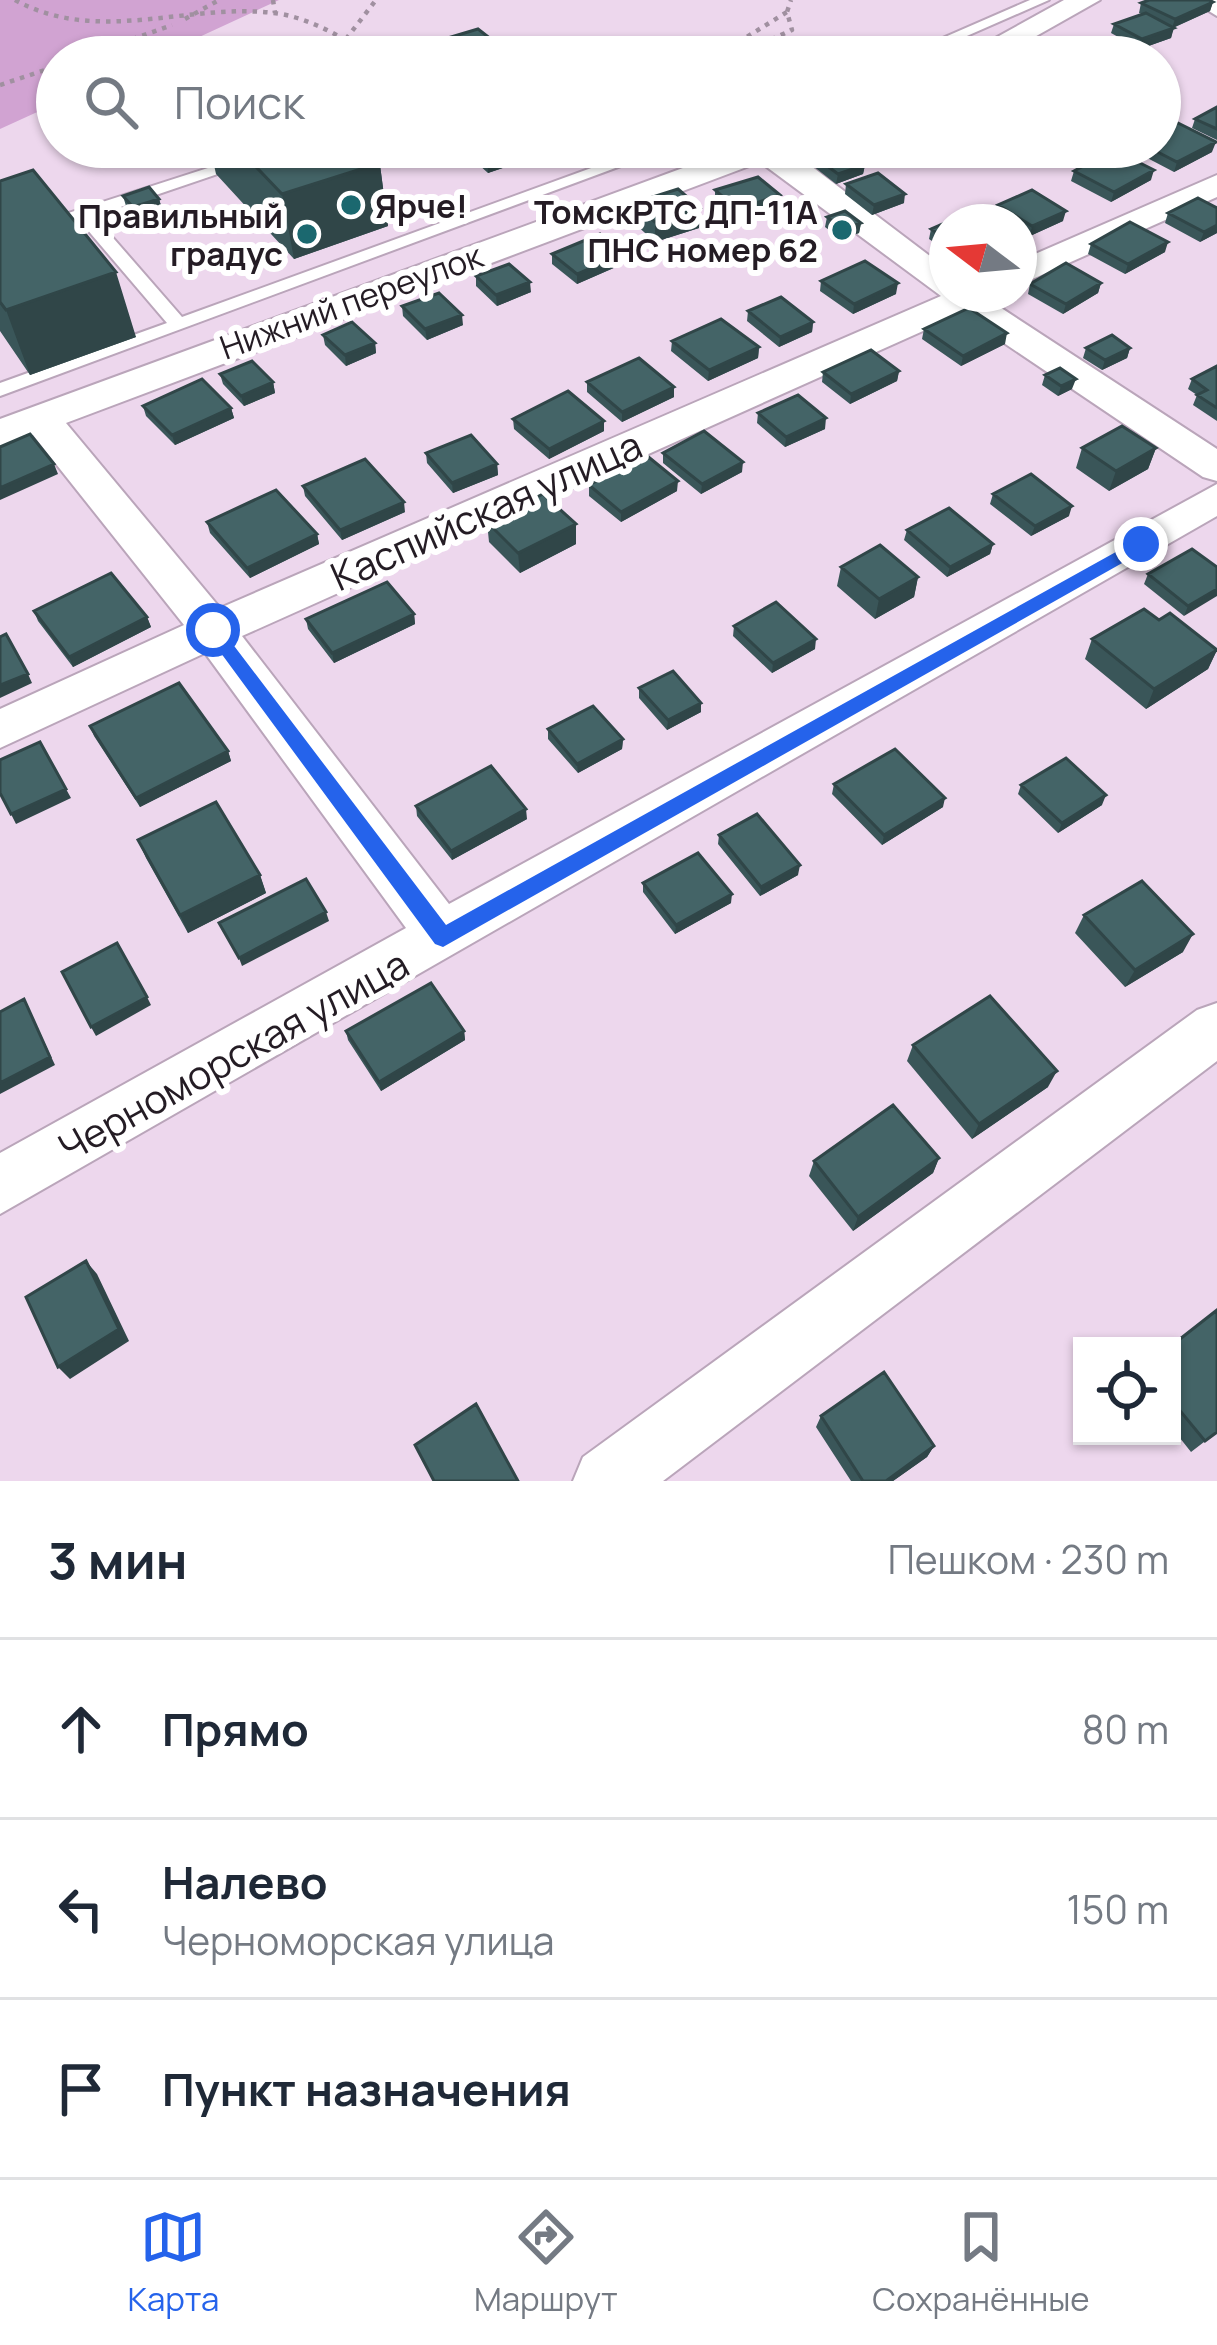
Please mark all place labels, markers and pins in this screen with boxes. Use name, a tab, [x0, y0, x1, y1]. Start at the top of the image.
place label: Ярче!	[375, 183, 468, 228]
place label: ТомскРТС ДП-11А ПНС номер 62	[534, 189, 818, 272]
marker: Ярче!	[338, 192, 364, 218]
place label: Правильный градус	[78, 193, 283, 276]
marker: ТомскРТС ДП-11А ПНС номер 62	[829, 217, 855, 243]
marker: Правильный градус	[294, 221, 320, 247]

